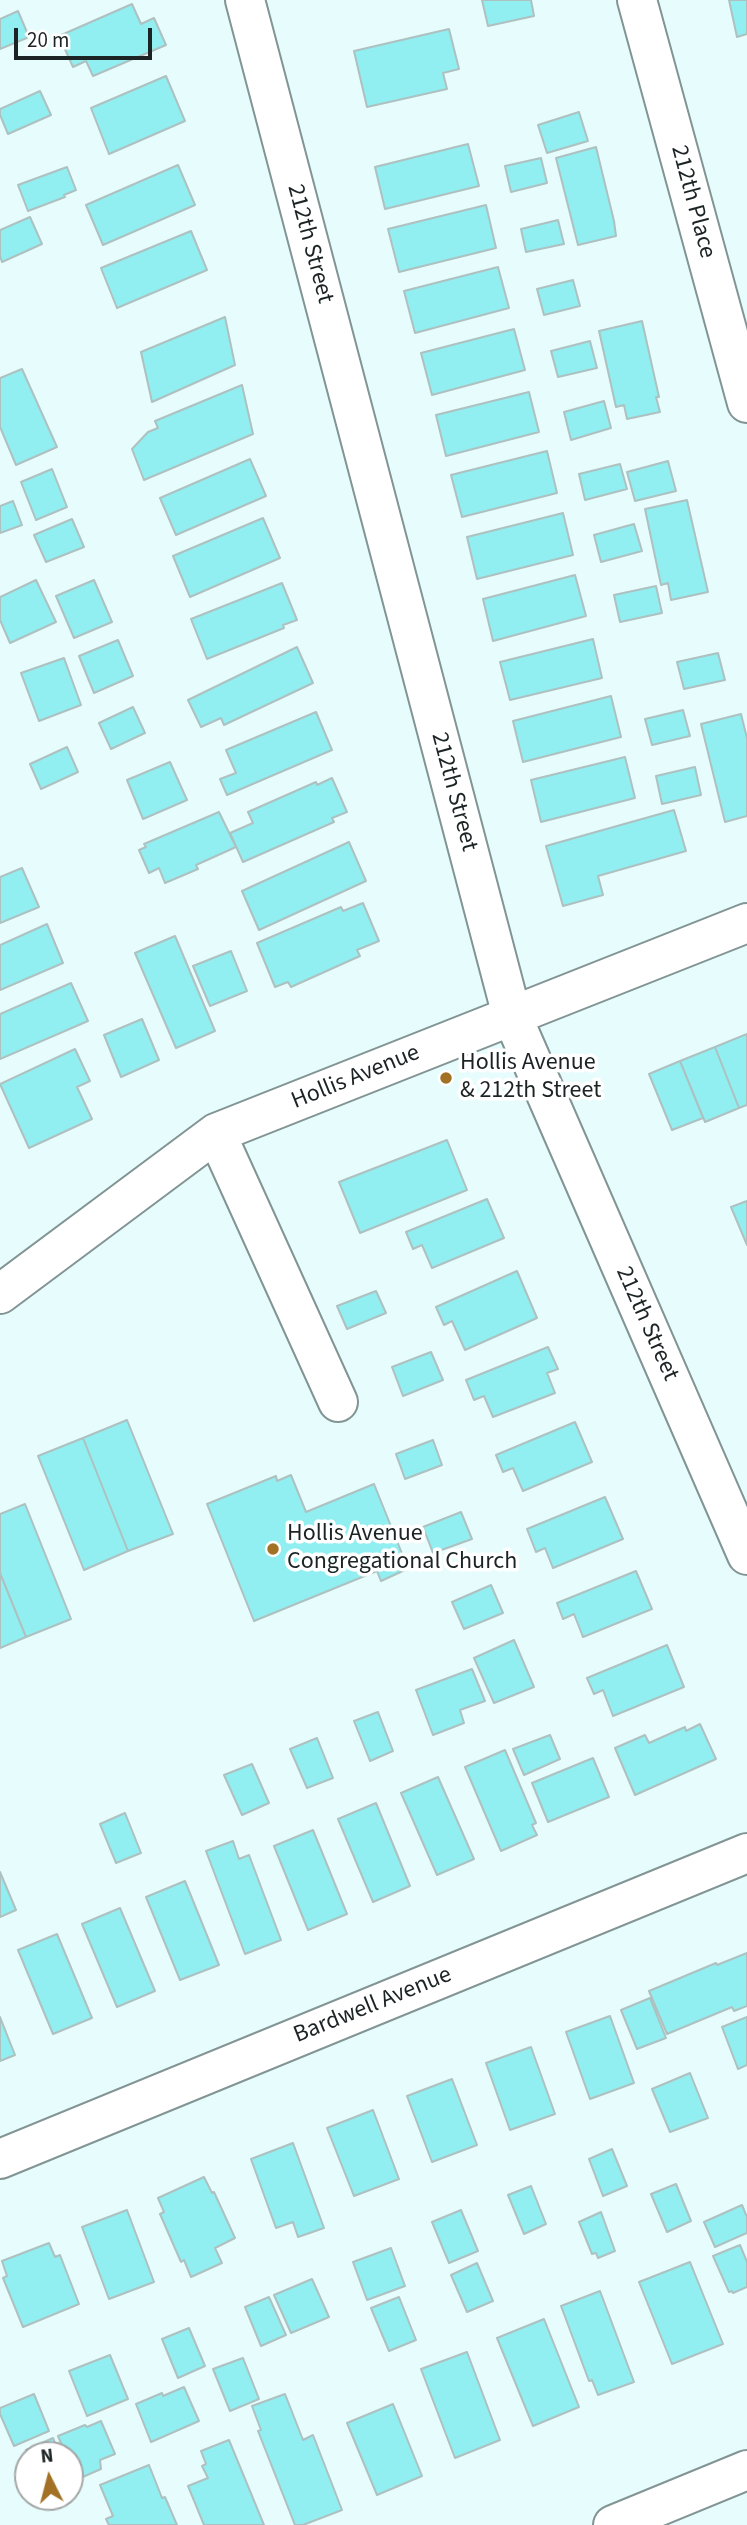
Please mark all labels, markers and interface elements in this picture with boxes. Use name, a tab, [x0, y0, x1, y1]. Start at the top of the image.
scale bar	[18, 14, 156, 58]
text: 20 m	[27, 25, 69, 55]
street label: 212th Place	[663, 142, 721, 262]
street label: 212th Street	[279, 181, 339, 307]
street label: 212th Street	[423, 729, 483, 855]
street label: Hollis Avenue	[288, 1039, 424, 1117]
place label: Hollis Avenue & 212th Street	[460, 1050, 601, 1106]
marker: Hollis Avenue & 212th Street	[438, 1070, 454, 1086]
street label: 212th Street	[608, 1262, 684, 1386]
place label: Hollis Avenue Congregational Church	[287, 1521, 517, 1577]
marker: Hollis Avenue Congregational Church	[265, 1541, 281, 1557]
street label: Bardwell Avenue	[290, 1961, 456, 2051]
north arrow	[14, 2441, 84, 2511]
text: N	[39, 2443, 55, 2471]

